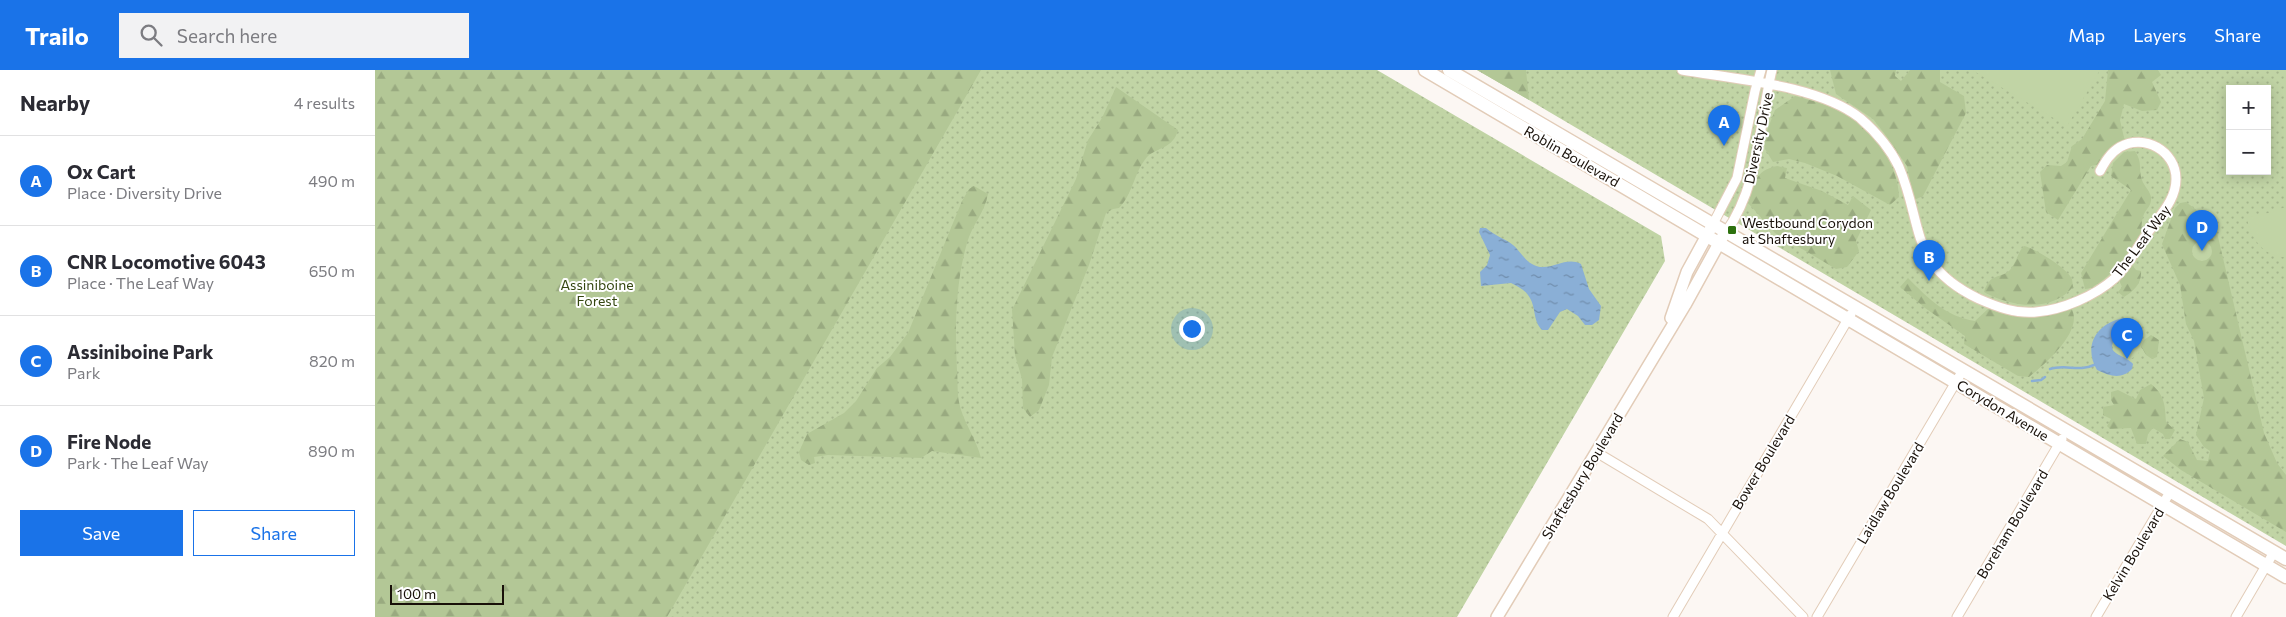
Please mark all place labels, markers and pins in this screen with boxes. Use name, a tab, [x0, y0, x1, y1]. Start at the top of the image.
pin: A	[1708, 105, 1740, 146]
pin: D	[2186, 210, 2218, 251]
place label: Westbound Corydon at Shaftesbury	[1742, 214, 1873, 247]
marker: Westbound Corydon at Shaftesbury	[1726, 224, 1738, 236]
pin: B	[1913, 240, 1945, 281]
pin: C	[2111, 318, 2143, 359]

